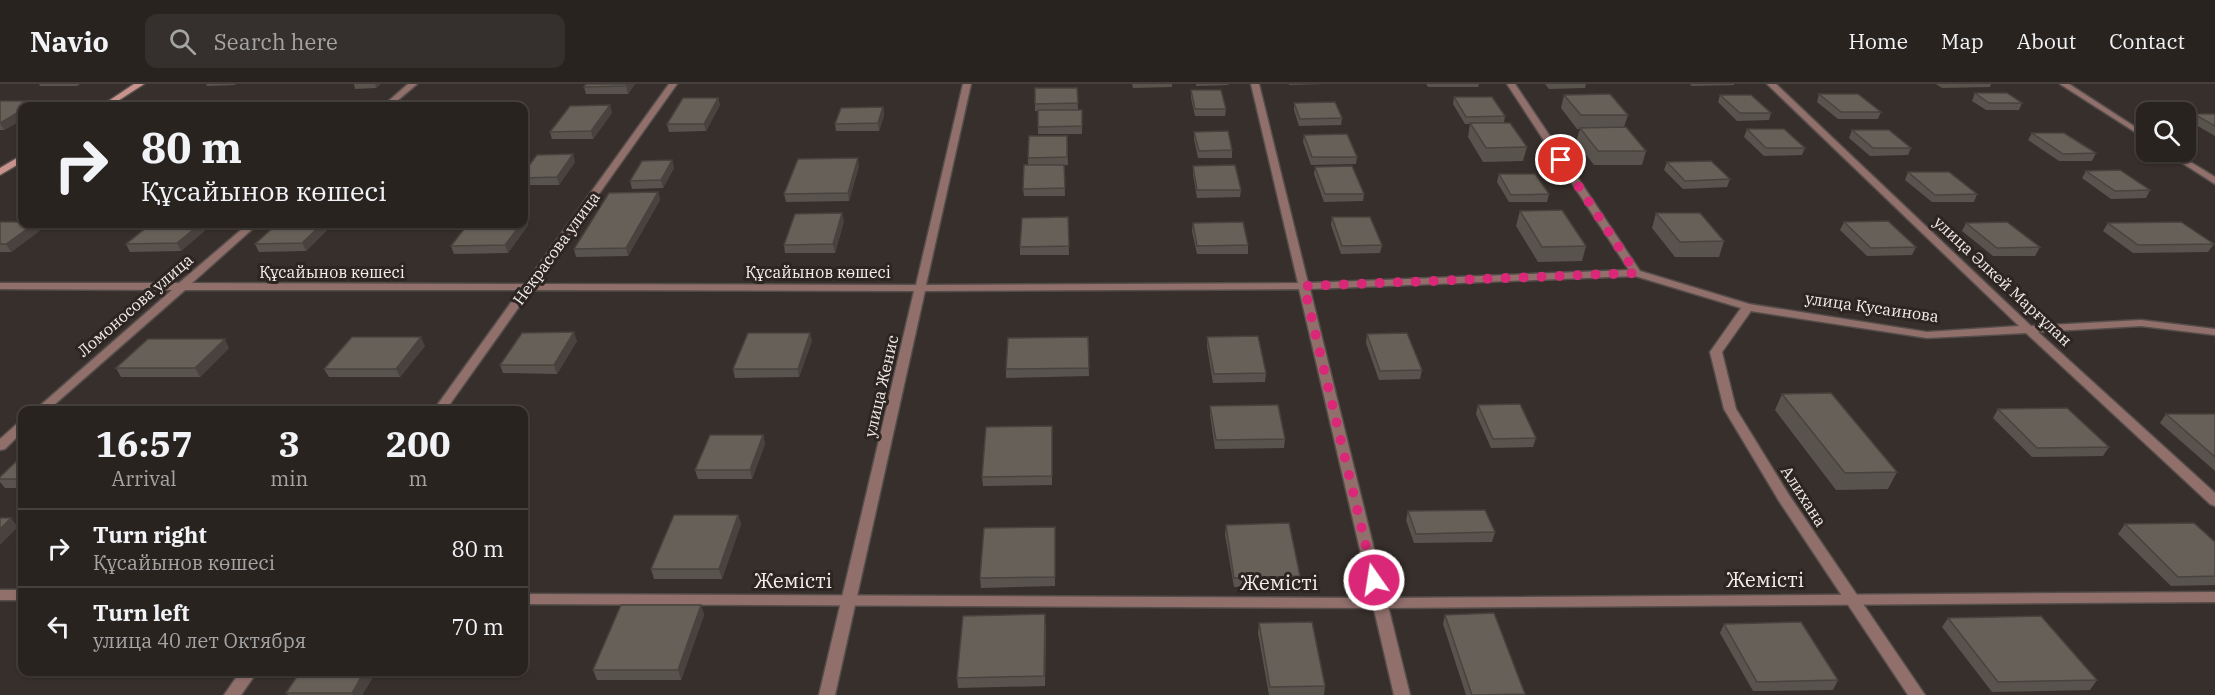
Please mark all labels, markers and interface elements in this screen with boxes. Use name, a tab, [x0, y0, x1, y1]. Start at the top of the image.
search box	[145, 14, 565, 68]
text: Navio	[30, 23, 109, 60]
icon: search	[166, 25, 199, 58]
text: Search here	[214, 27, 338, 56]
text: Home	[1848, 27, 1908, 55]
text: Map	[1941, 27, 1984, 55]
text: About	[2017, 27, 2076, 55]
text: Contact	[2109, 27, 2185, 55]
map controls	[2136, 102, 2196, 162]
button: search	[2136, 102, 2196, 162]
text: 80 m	[141, 120, 242, 175]
icon: right	[42, 126, 120, 204]
pin	[1535, 134, 1586, 185]
icon: arrive	[1544, 143, 1577, 176]
text: Құсайынов көшесі	[141, 173, 387, 208]
street label: Некрасова улица	[508, 187, 604, 309]
street label: улица Әлкей Марғұлан	[1930, 212, 2076, 350]
street label: Ломоносова улица	[73, 249, 197, 361]
street label: Құсайынов көшесі	[259, 262, 405, 282]
street label: Құсайынов көшесі	[745, 262, 891, 282]
street label: улица Кусаинова	[1804, 288, 1940, 326]
street label: улица Женис	[860, 333, 902, 439]
text: 16:57	[95, 420, 193, 467]
text: 3	[278, 420, 300, 467]
text: 200	[386, 420, 451, 467]
street label: Алихана	[1777, 462, 1831, 530]
text: Arrival	[112, 465, 177, 492]
text: min	[270, 465, 308, 492]
text: m	[409, 465, 428, 492]
text: Turn right	[93, 520, 207, 549]
icon: right	[42, 532, 75, 565]
text: 80 m	[452, 534, 504, 563]
position arrow	[1342, 548, 1406, 612]
text: Құсайынов көшесі	[93, 549, 275, 576]
street label: Жемісті	[1726, 566, 1804, 593]
street label: Жемісті	[754, 567, 832, 594]
street label: Жемісті	[1240, 569, 1318, 596]
text: Turn left	[93, 598, 189, 627]
icon: left	[42, 610, 75, 643]
text: 70 m	[452, 612, 504, 641]
text: улица 40 лет Октября	[93, 627, 306, 654]

